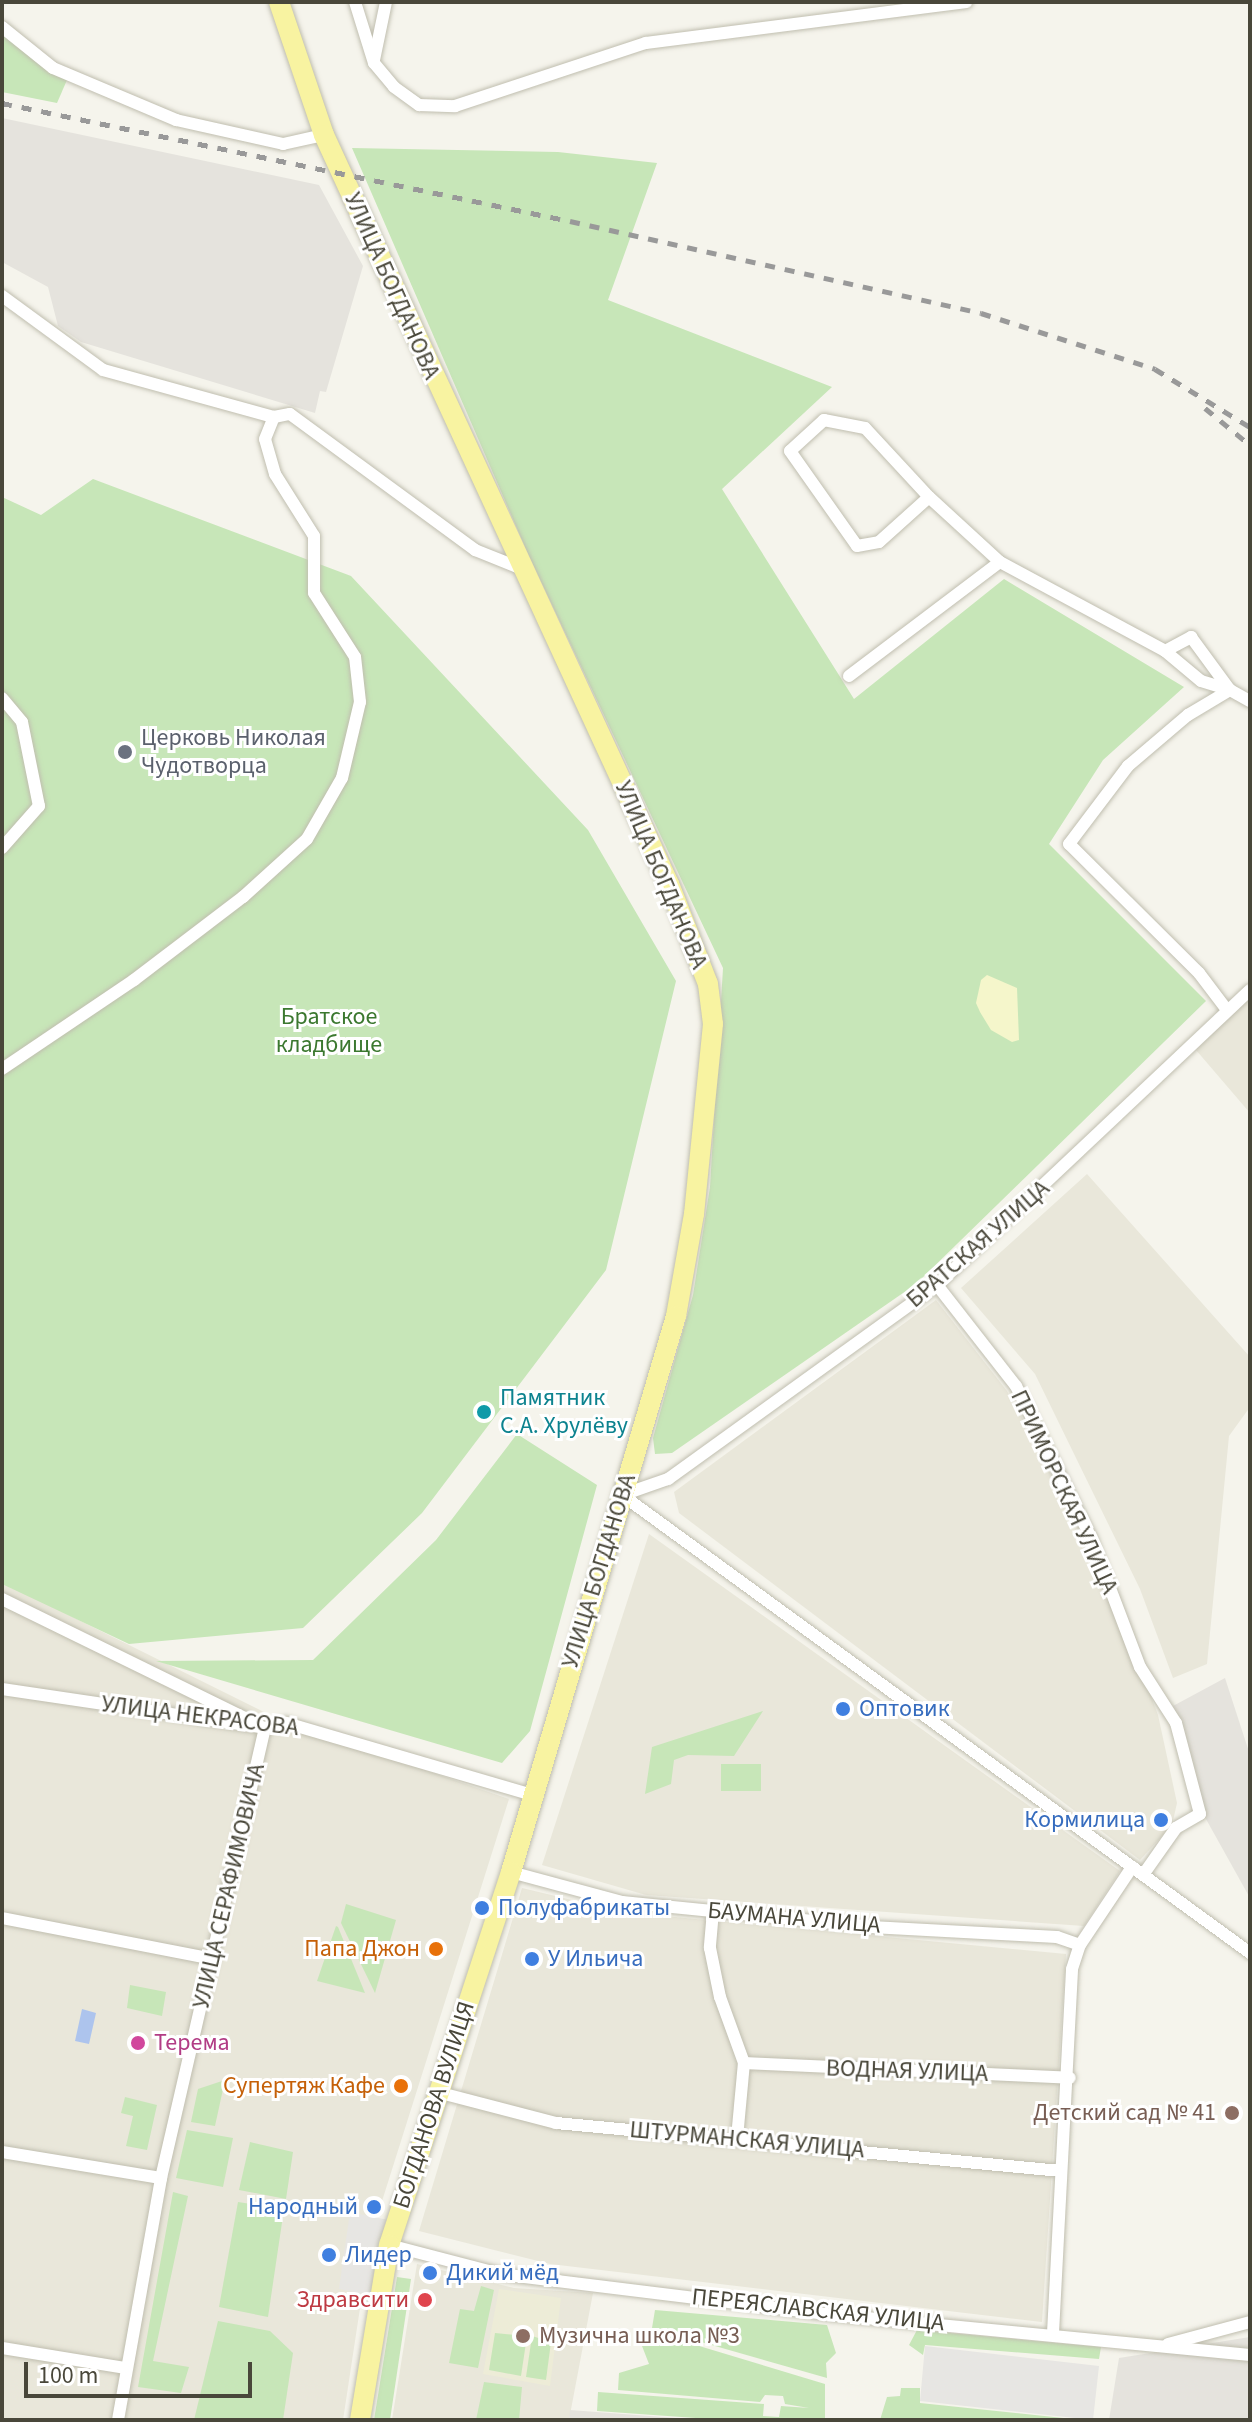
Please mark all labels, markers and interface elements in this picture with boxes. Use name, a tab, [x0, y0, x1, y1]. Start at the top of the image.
street label: УЛИЦА БОГДАНОВА	[338, 188, 446, 384]
place label: Церковь Николая Чудотворца	[141, 724, 326, 780]
marker: Церковь Николая Чудотворца	[116, 743, 134, 761]
street label: УЛИЦА БОГДАНОВА	[608, 777, 714, 973]
park label: Братское кладбище	[276, 1003, 382, 1059]
street label: БРАТСКАЯ УЛИЦА	[901, 1174, 1055, 1314]
place label: Памятник С.А. Хрулёву	[500, 1384, 628, 1440]
street label: ПРИМОРСКАЯ УЛИЦА	[1004, 1386, 1124, 1598]
marker: Памятник С.А. Хрулёву	[475, 1403, 493, 1421]
street label: УЛИЦА БОГДАНОВА	[556, 1471, 642, 1671]
street label: УЛИЦА НЕКРАСОВА	[100, 1690, 300, 1742]
place label: Оптовик	[859, 1695, 950, 1723]
marker: Оптовик	[834, 1700, 852, 1718]
street label: УЛИЦА СЕРАФИМОВИЧА	[187, 1761, 271, 2011]
place label: Кормилица	[1024, 1806, 1145, 1834]
marker: Кормилица	[1152, 1811, 1170, 1829]
place label: Полуфабрикаты	[498, 1894, 670, 1922]
street label: БАУМАНА УЛИЦА	[706, 1896, 882, 1940]
marker: Полуфабрикаты	[473, 1899, 491, 1917]
place label: Папа Джон	[304, 1935, 420, 1963]
marker: Папа Джон	[427, 1940, 445, 1958]
place label: У Ильича	[548, 1945, 643, 1973]
marker: У Ильича	[523, 1950, 541, 1968]
street label: БОГДАНОВА ВУЛИЦЯ	[387, 1998, 481, 2212]
place label: Терема	[154, 2029, 230, 2057]
marker: Терема	[129, 2034, 147, 2052]
street label: ВОДНАЯ УЛИЦА	[825, 2054, 989, 2088]
place label: Супертяж Кафе	[223, 2072, 385, 2100]
marker: Супертяж Кафе	[392, 2077, 410, 2095]
place label: Детский сад № 41	[1033, 2099, 1216, 2127]
marker: Детский сад № 41	[1223, 2104, 1241, 2122]
street label: ШТУРМАНСКАЯ УЛИЦА	[628, 2115, 866, 2165]
place label: Народный	[248, 2193, 358, 2221]
marker: Народный	[365, 2198, 383, 2216]
place label: Лидер	[345, 2241, 412, 2269]
marker: Лидер	[320, 2246, 338, 2264]
place label: Дикий мёд	[446, 2259, 559, 2287]
marker: Дикий мёд	[421, 2264, 439, 2282]
street label: ПЕРЕЯСЛАВСКАЯ УЛИЦА	[690, 2282, 946, 2338]
place label: Здравсити	[296, 2286, 409, 2314]
marker: Здравсити	[416, 2291, 434, 2309]
place label: Музична школа №3	[539, 2322, 740, 2350]
marker: Музична школа №3	[514, 2327, 532, 2345]
scale bar	[28, 2346, 256, 2396]
text: 100 m	[38, 2358, 98, 2393]

